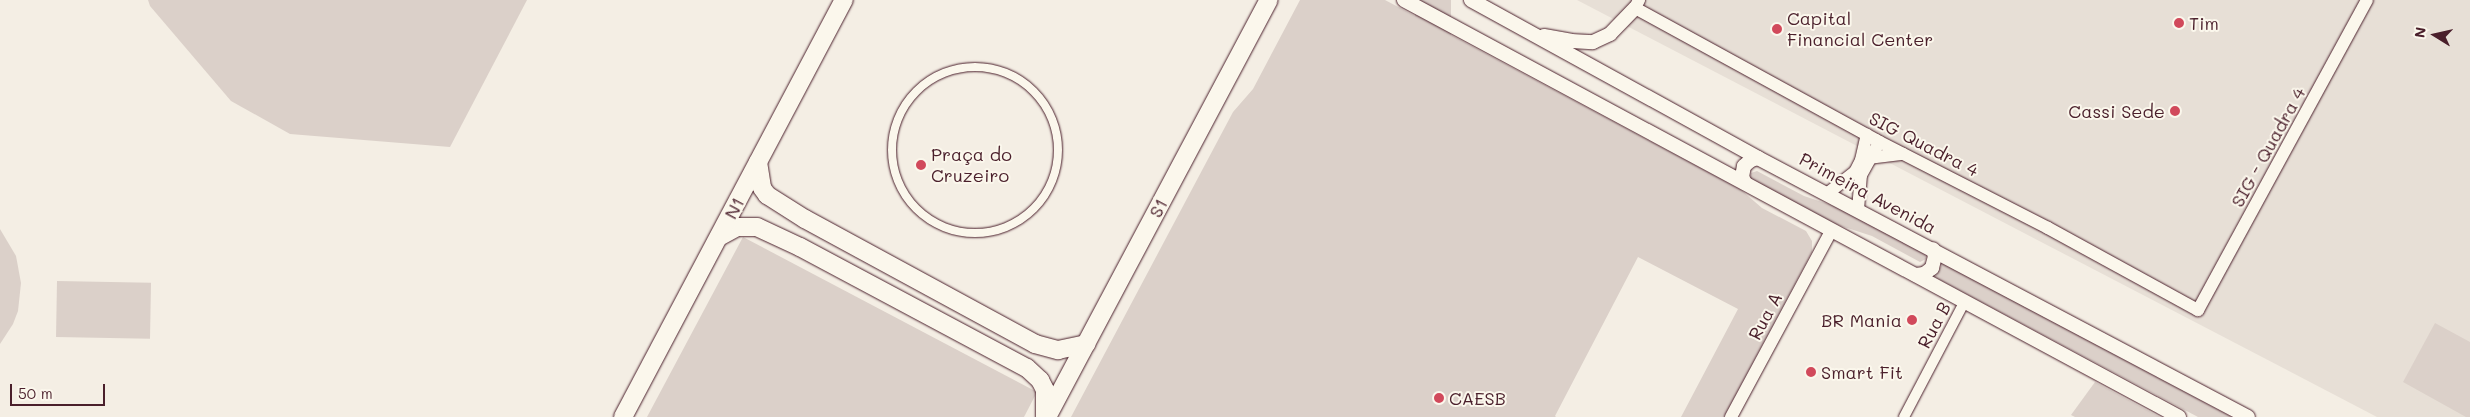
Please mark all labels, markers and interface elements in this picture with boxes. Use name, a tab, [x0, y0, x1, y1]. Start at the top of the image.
place label: Capital Financial Center	[1787, 8, 1933, 50]
north arrow	[2410, 10, 2460, 60]
place label: Tim	[2189, 12, 2219, 34]
marker: Tim	[2173, 17, 2185, 29]
marker: Capital Financial Center	[1771, 23, 1783, 35]
text: N	[2409, 25, 2430, 39]
street label: SIG - Quadra 4	[2226, 83, 2310, 211]
place label: Cassi Sede	[2068, 100, 2165, 122]
marker: Cassi Sede	[2169, 105, 2181, 117]
street label: SIG Quadra 4	[1866, 107, 1982, 181]
place label: Praça do Cruzeiro	[931, 144, 1012, 186]
street label: Primeira Avenida	[1796, 148, 1940, 238]
marker: Praça do Cruzeiro	[915, 159, 927, 171]
street label: N1	[719, 194, 749, 222]
street label: S1	[1144, 195, 1172, 221]
street label: Rua A	[1744, 288, 1786, 344]
street label: Rua B	[1913, 298, 1955, 352]
place label: BR Mania	[1821, 309, 1902, 331]
marker: BR Mania	[1906, 314, 1918, 326]
place label: Smart Fit	[1821, 361, 1903, 383]
marker: Smart Fit	[1805, 366, 1817, 378]
scale bar	[12, 374, 108, 406]
text: 50 m	[18, 383, 53, 403]
place label: CAESB	[1449, 387, 1506, 409]
marker: CAESB	[1433, 392, 1445, 404]

